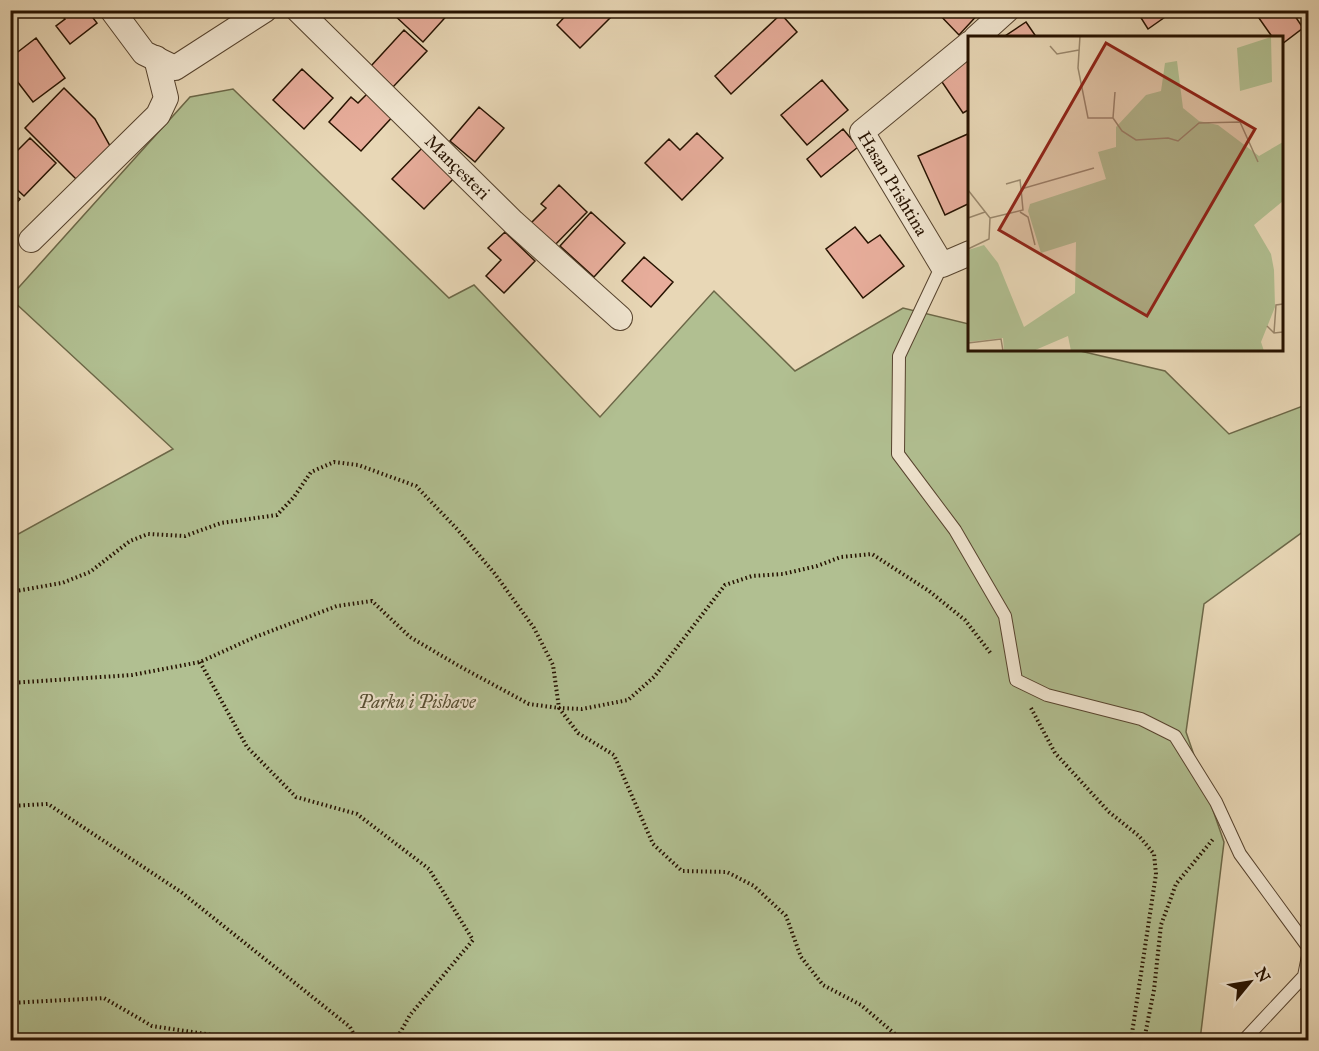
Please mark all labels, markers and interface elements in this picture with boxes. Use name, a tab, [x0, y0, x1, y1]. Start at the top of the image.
inset map	[968, 36, 1283, 351]
street label: Hasan Prishtina	[853, 127, 933, 240]
street label: Mançesteri	[420, 130, 495, 204]
park label: Parku i Pishave	[358, 691, 477, 713]
north arrow	[1220, 952, 1280, 1012]
text: N	[1251, 964, 1274, 986]

